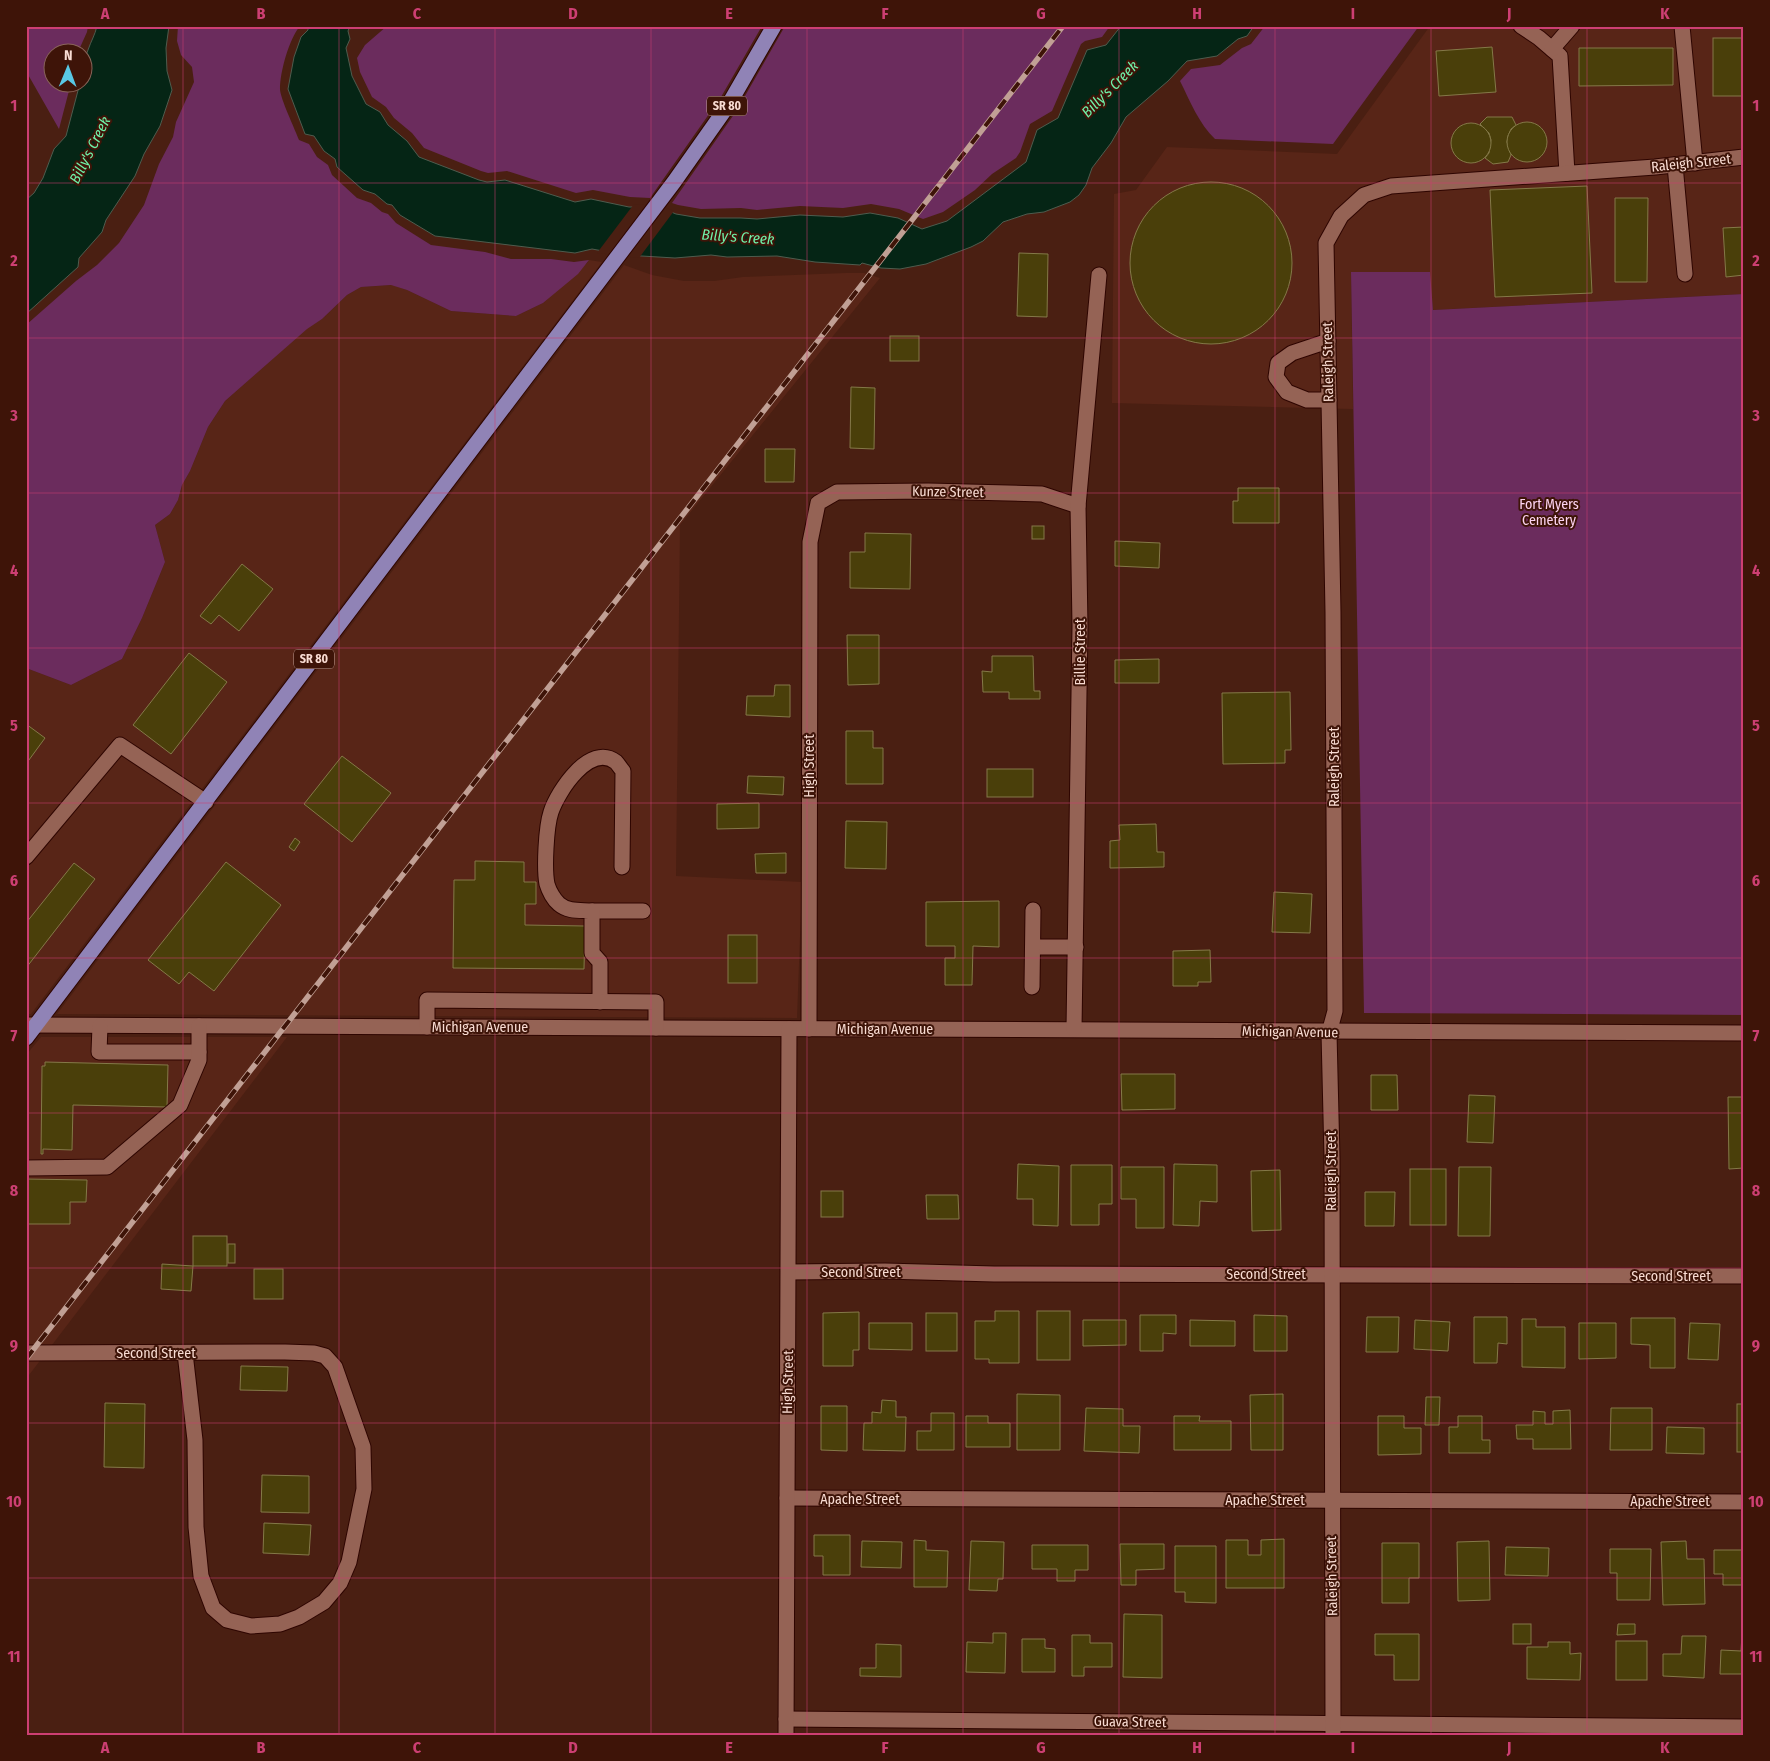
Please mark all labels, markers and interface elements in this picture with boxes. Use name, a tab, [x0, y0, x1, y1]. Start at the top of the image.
text: A	[100, 4, 110, 23]
text: B	[257, 4, 266, 23]
text: C	[413, 4, 422, 23]
text: D	[568, 4, 578, 23]
text: E	[725, 4, 733, 23]
text: F	[881, 4, 889, 23]
text: G	[1036, 4, 1046, 23]
text: H	[1192, 4, 1202, 23]
text: I	[1351, 4, 1355, 23]
text: J	[1506, 4, 1511, 23]
text: K	[1660, 4, 1670, 23]
north arrow	[42, 42, 92, 92]
text: N	[64, 47, 73, 64]
water label: Billy's Creek	[1078, 57, 1142, 121]
text: 1	[11, 96, 17, 115]
road number: SR 80	[707, 96, 747, 115]
text: 1	[1753, 96, 1759, 115]
water label: Billy's Creek	[65, 113, 115, 186]
street label: Raleigh Street	[1650, 150, 1732, 176]
water label: Billy's Creek	[701, 225, 775, 249]
text: 2	[9, 251, 18, 270]
text: 2	[1751, 251, 1760, 270]
street label: Raleigh Street	[1319, 321, 1337, 402]
text: 3	[9, 406, 18, 425]
text: 3	[1751, 406, 1760, 425]
street label: Kunze Street	[912, 483, 985, 501]
park label: Fort Myers Cemetery	[1519, 496, 1579, 529]
text: 4	[10, 561, 18, 580]
text: 4	[1752, 561, 1760, 580]
street label: Billie Street	[1072, 618, 1089, 685]
road number: SR 80	[294, 650, 334, 669]
text: 5	[10, 716, 18, 735]
text: 5	[1752, 716, 1760, 735]
street label: Raleigh Street	[1326, 727, 1343, 807]
street label: High Street	[801, 734, 818, 798]
text: 6	[10, 871, 18, 890]
text: 6	[1752, 871, 1760, 890]
street label: Michigan Avenue	[432, 1019, 528, 1036]
street label: Michigan Avenue	[837, 1021, 933, 1038]
street label: Michigan Avenue	[1242, 1023, 1338, 1041]
text: 7	[11, 1026, 18, 1045]
text: 7	[1753, 1026, 1760, 1045]
street label: Raleigh Street	[1323, 1131, 1340, 1211]
text: 8	[10, 1181, 19, 1200]
text: 8	[1752, 1181, 1761, 1200]
street label: Second Street	[821, 1264, 901, 1281]
street label: Second Street	[1226, 1266, 1306, 1283]
street label: Second Street	[1631, 1268, 1711, 1285]
text: 9	[10, 1336, 18, 1355]
text: 9	[1752, 1336, 1760, 1355]
street label: Second Street	[116, 1345, 196, 1362]
street label: High Street	[779, 1350, 797, 1414]
street label: Apache Street	[820, 1491, 900, 1508]
text: 10	[6, 1492, 22, 1511]
street label: Apache Street	[1225, 1492, 1305, 1509]
text: 10	[1748, 1492, 1764, 1511]
street label: Apache Street	[1630, 1493, 1710, 1510]
street label: Raleigh Street	[1323, 1535, 1341, 1616]
text: 11	[7, 1647, 21, 1666]
text: 11	[1749, 1647, 1763, 1666]
street label: Guava Street	[1094, 1713, 1167, 1731]
text: A	[100, 1738, 110, 1757]
text: B	[257, 1738, 266, 1757]
text: C	[413, 1738, 422, 1757]
text: D	[568, 1738, 578, 1757]
text: E	[725, 1738, 733, 1757]
text: F	[881, 1738, 889, 1757]
text: G	[1036, 1738, 1046, 1757]
text: H	[1192, 1738, 1202, 1757]
text: I	[1351, 1738, 1355, 1757]
text: J	[1506, 1738, 1511, 1757]
text: K	[1660, 1738, 1670, 1757]

